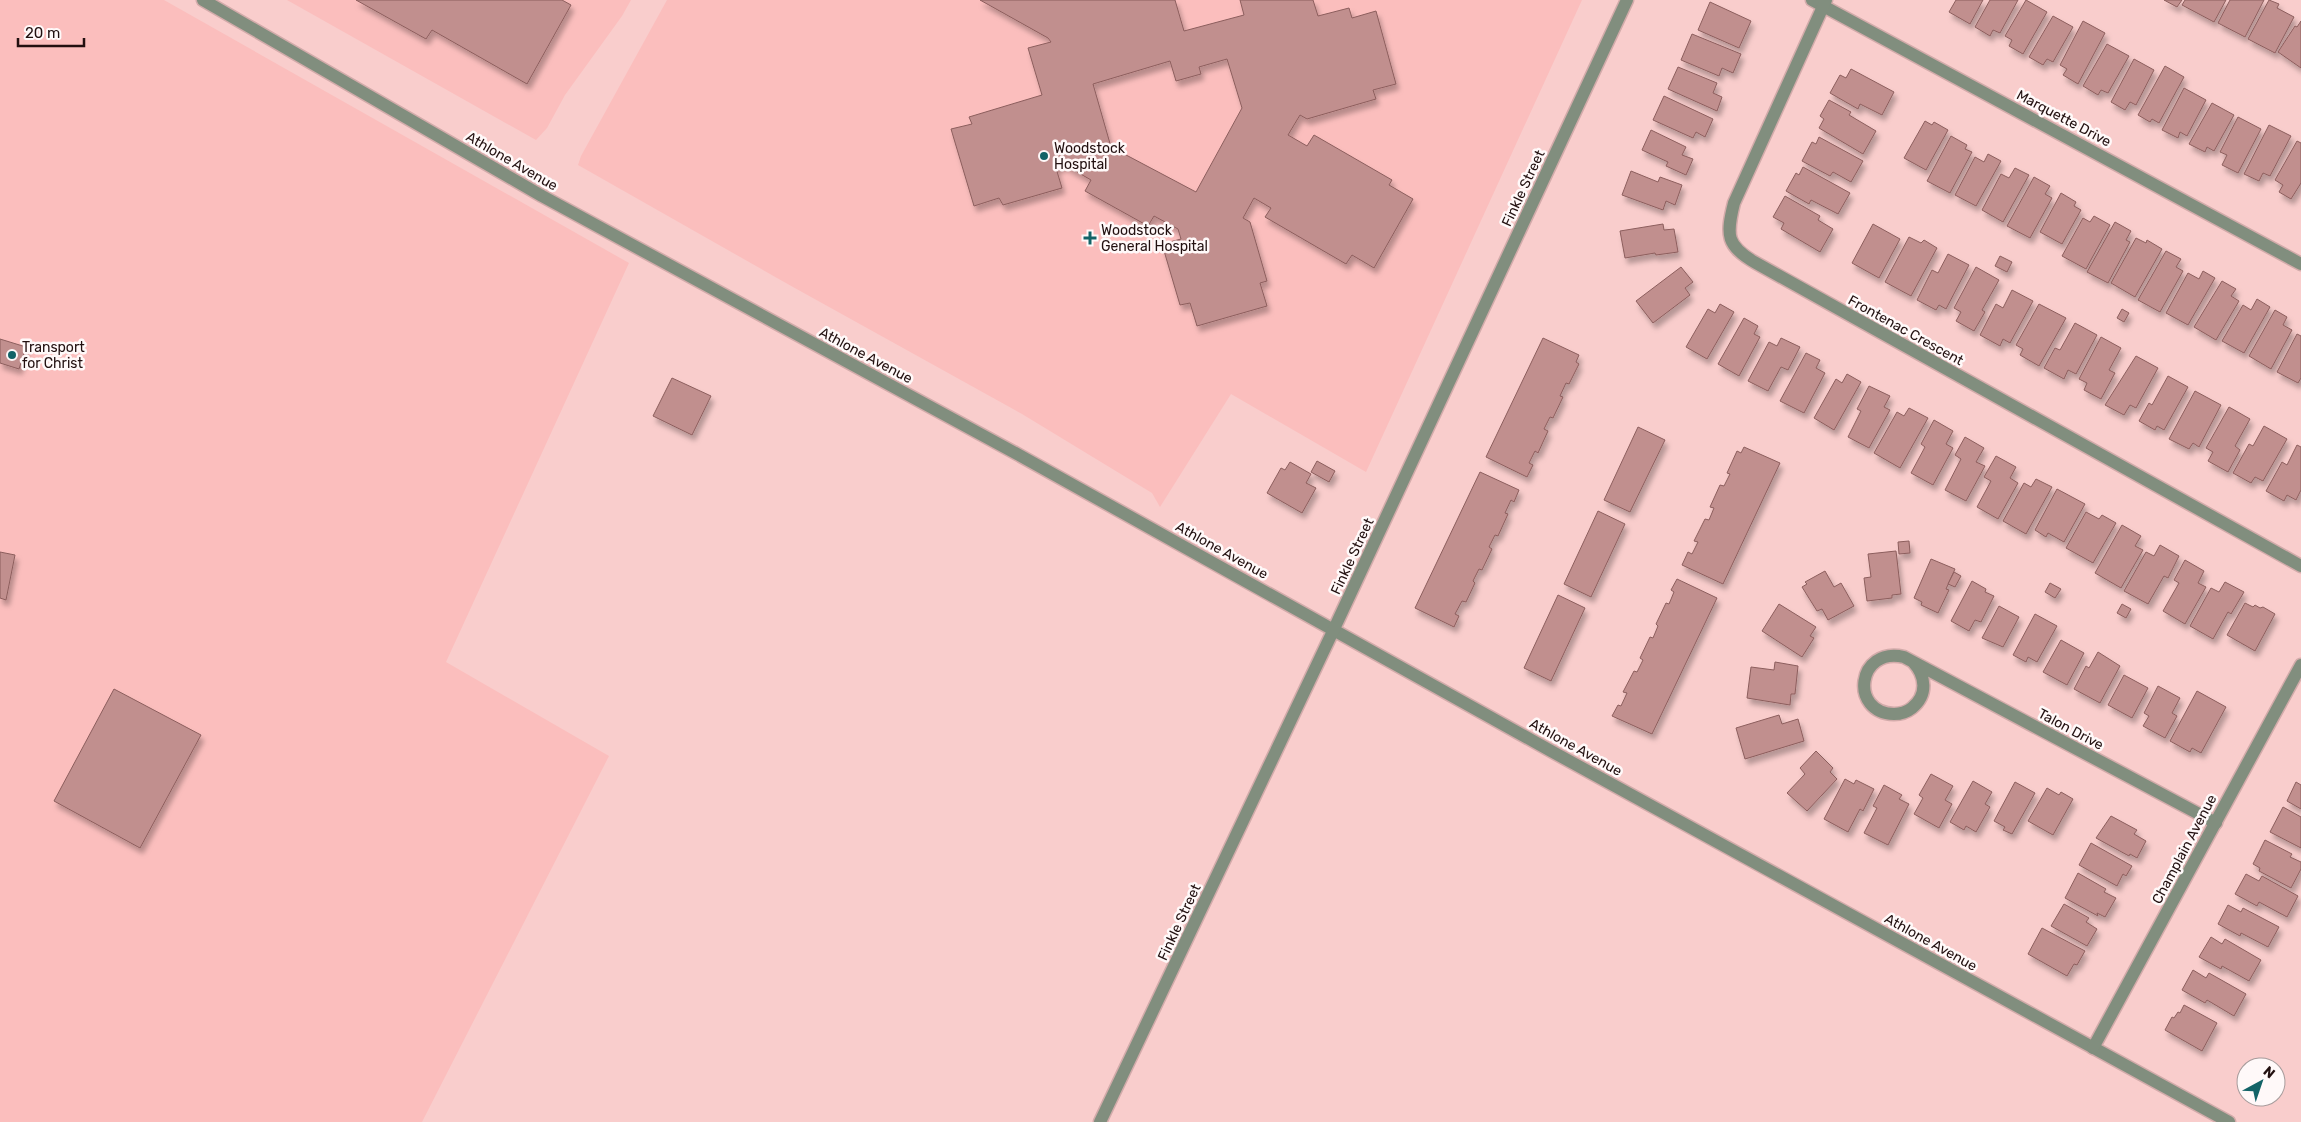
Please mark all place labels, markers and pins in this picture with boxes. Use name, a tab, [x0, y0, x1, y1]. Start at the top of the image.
place label: Woodstock Hospital	[1054, 140, 1126, 173]
marker: Woodstock Hospital	[1038, 150, 1050, 162]
place label: Woodstock General Hospital	[1101, 222, 1208, 255]
marker: Woodstock General Hospital	[1083, 231, 1097, 245]
place label: Transport for Christ	[22, 339, 85, 372]
marker: Transport for Christ	[6, 349, 18, 361]

